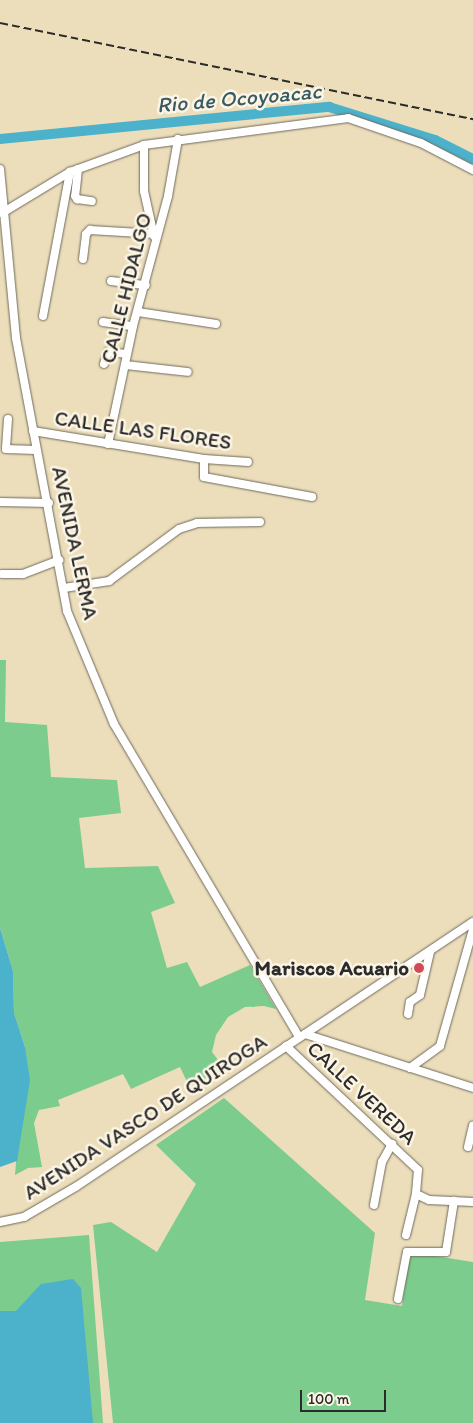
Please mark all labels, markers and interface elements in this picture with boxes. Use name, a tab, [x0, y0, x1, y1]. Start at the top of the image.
water label: Rio de Ocoyoacac	[156, 78, 322, 118]
street label: CALLE HIDALGO	[95, 210, 157, 366]
street label: CALLE LAS FLORES	[53, 405, 233, 455]
street label: AVENIDA LERMA	[46, 464, 104, 622]
place label: Mariscos Acuario	[255, 955, 409, 981]
marker: Mariscos Acuario	[413, 962, 425, 974]
street label: AVENIDA VASCO DE QUIROGA	[20, 1030, 270, 1204]
street label: CALLE VEREDA	[302, 1036, 422, 1150]
scale bar	[303, 1380, 389, 1412]
text: 100 m	[308, 1390, 349, 1408]

